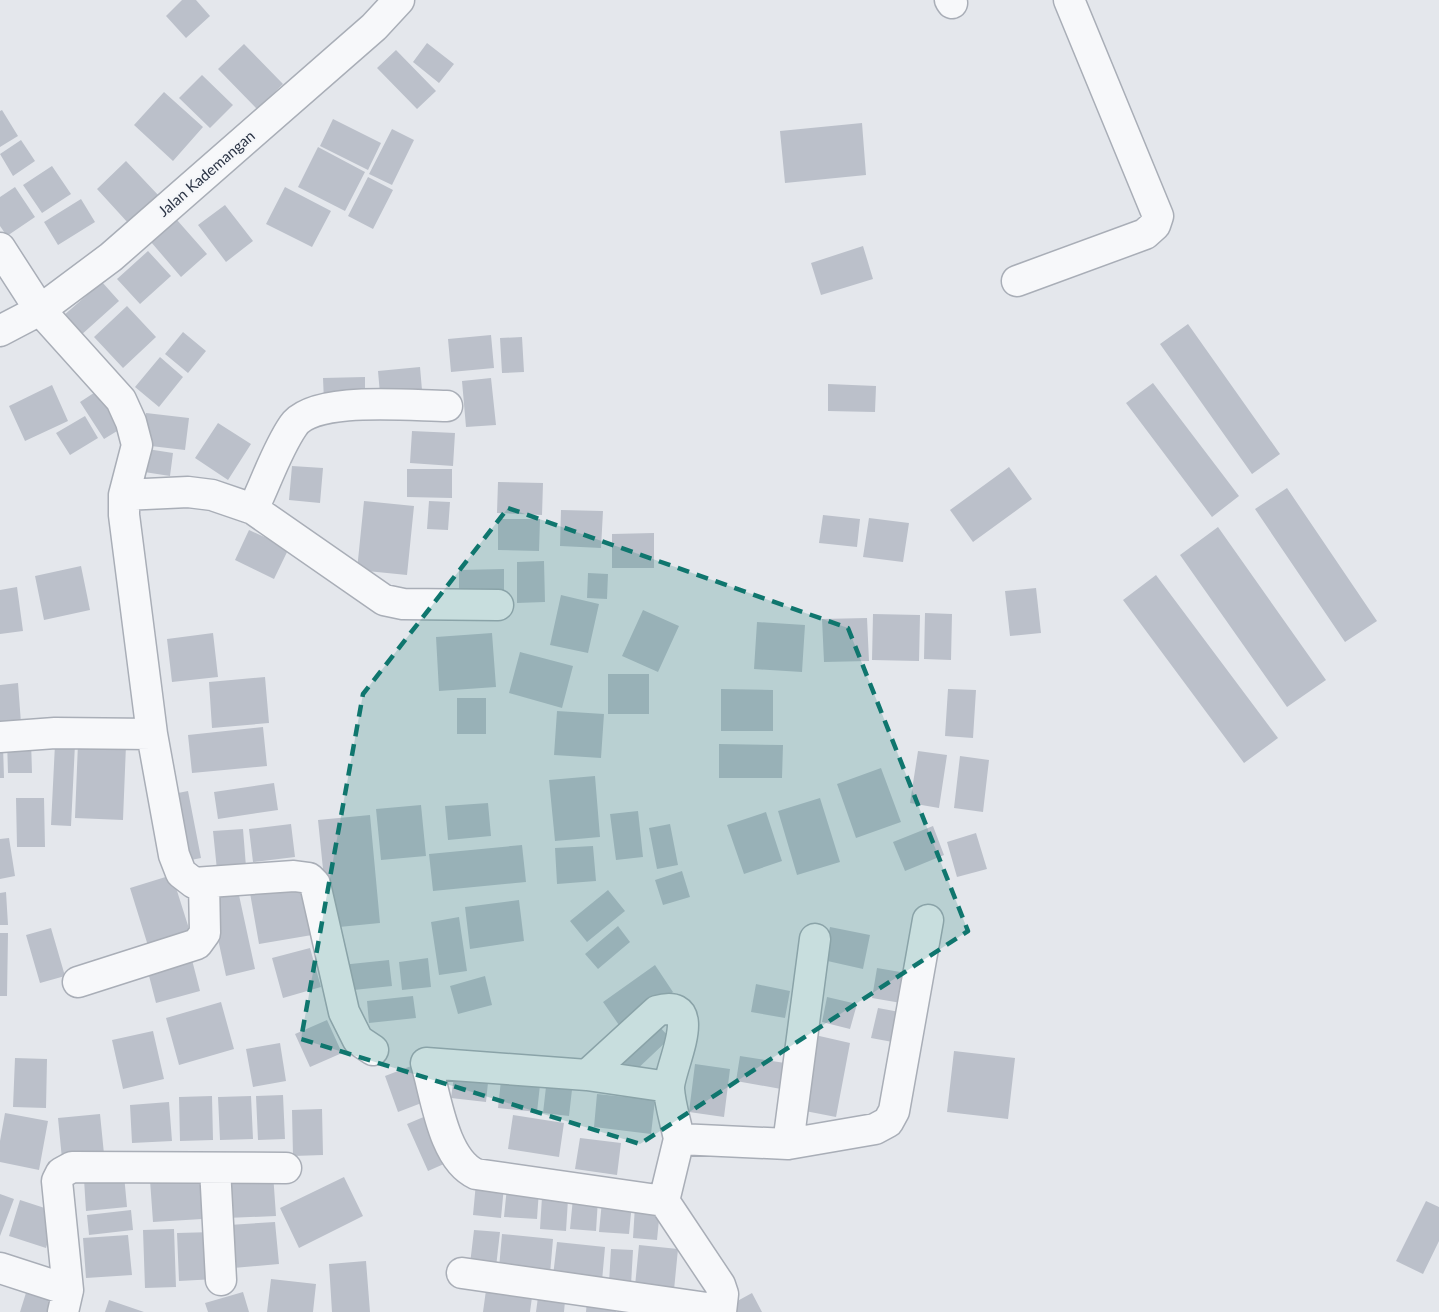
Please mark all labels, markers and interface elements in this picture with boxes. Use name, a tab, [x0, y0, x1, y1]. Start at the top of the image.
street label: Jalan Kademangan	[154, 126, 258, 220]

